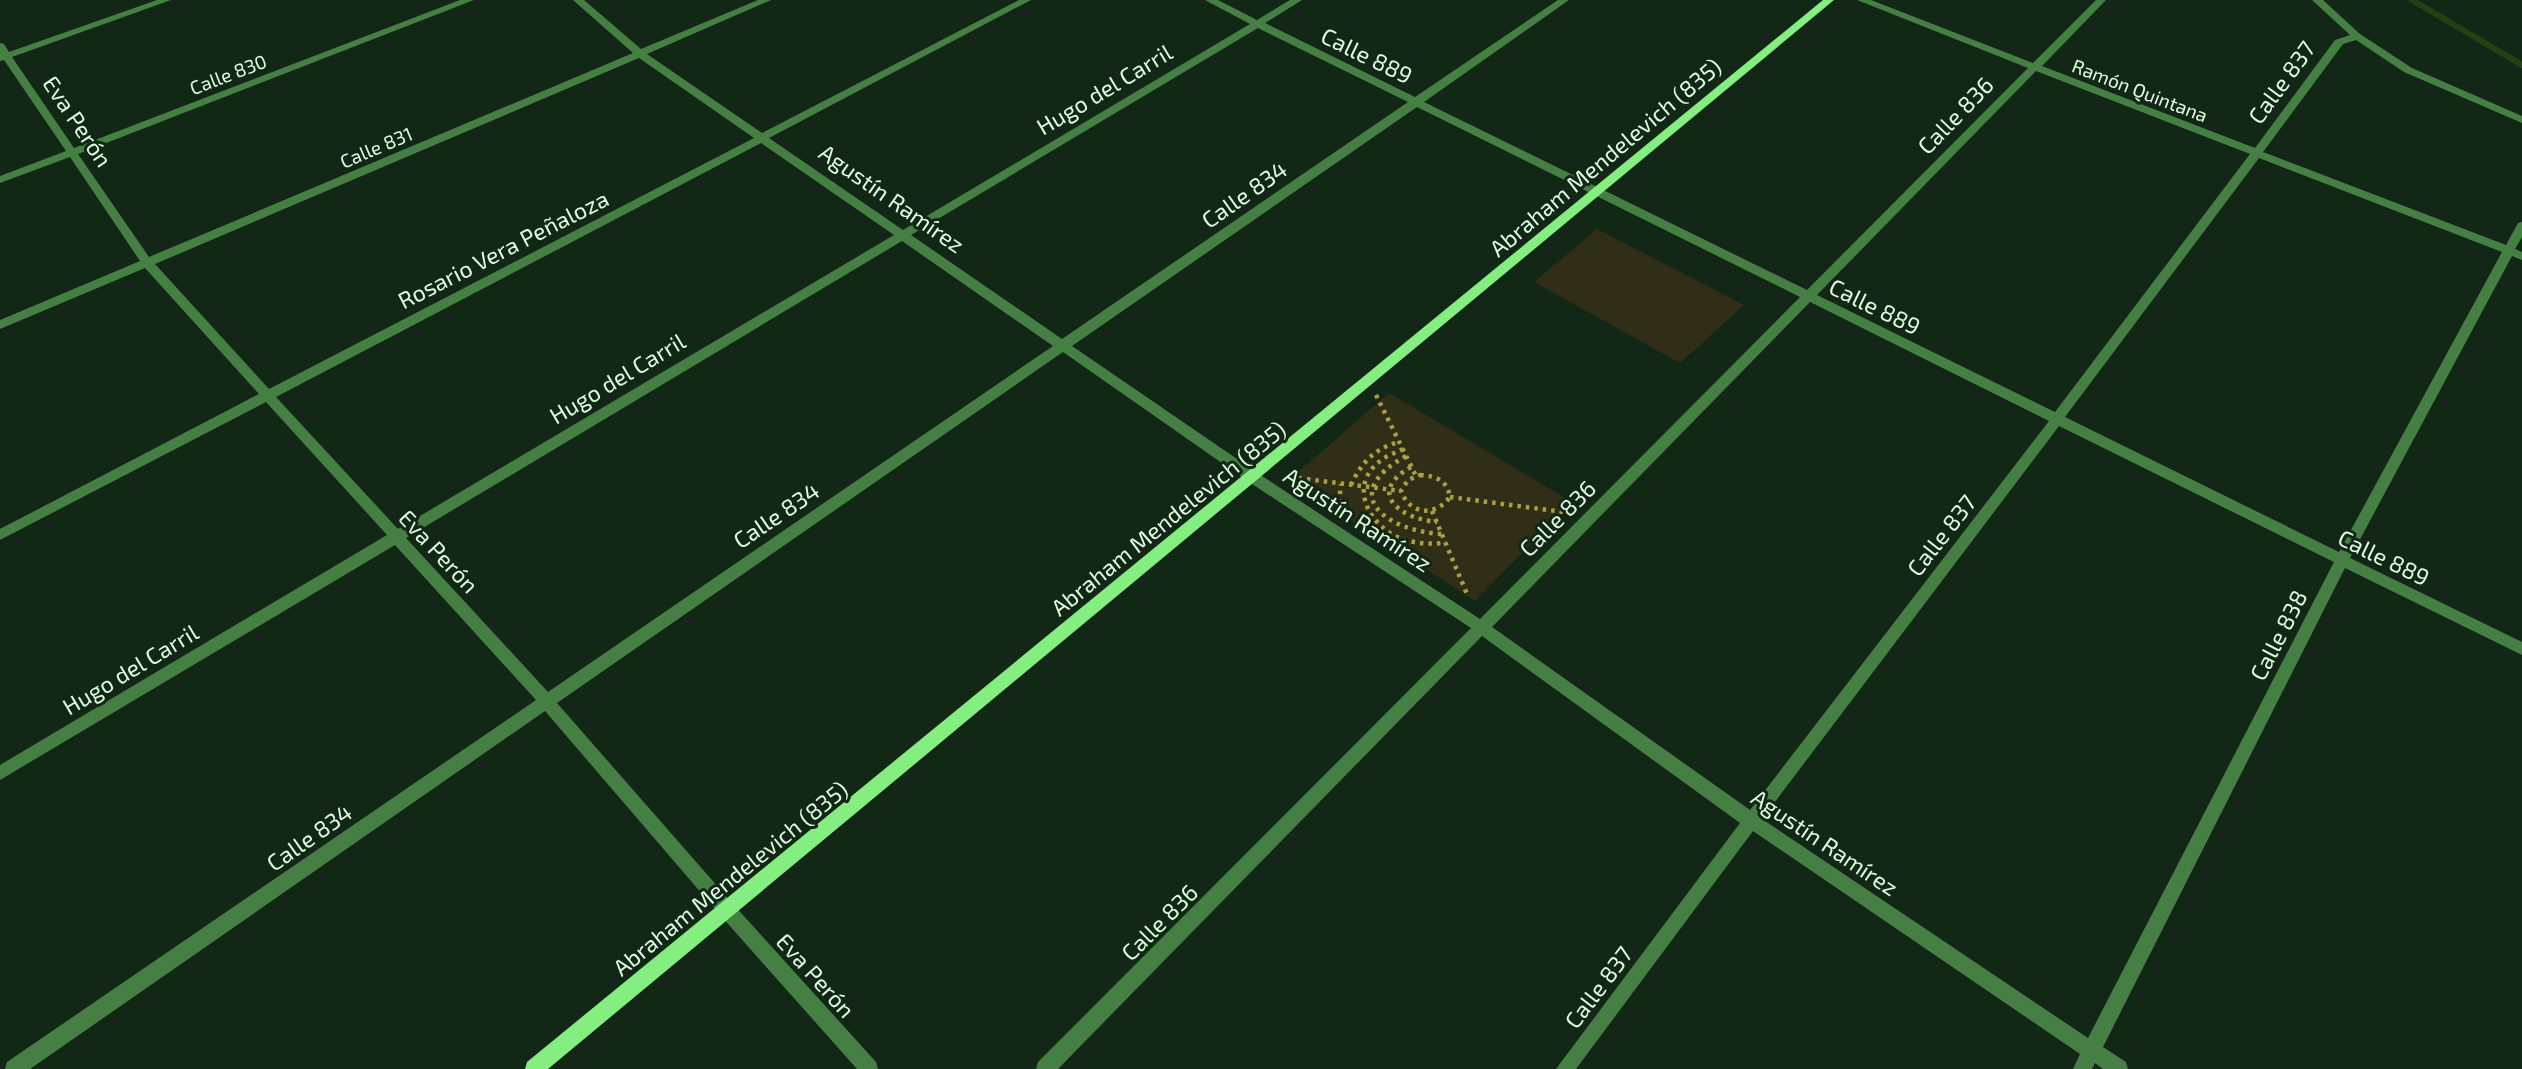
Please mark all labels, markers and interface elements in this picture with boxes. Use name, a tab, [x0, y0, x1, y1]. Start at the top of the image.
street label: Calle 889	[1317, 21, 1417, 89]
street label: Calle 837	[2242, 35, 2320, 129]
street label: Hugo del Carril	[1031, 38, 1177, 140]
street label: Calle 830	[186, 49, 270, 99]
street label: Abraham Mendelevich (835)	[1483, 52, 1727, 262]
street label: Ramón Quintana	[2069, 54, 2211, 126]
street label: Eva Perón	[37, 70, 119, 172]
street label: Calle 836	[1911, 70, 1999, 160]
street label: Calle 831	[336, 121, 416, 173]
street label: Agustín Ramírez	[814, 138, 970, 258]
street label: Calle 834	[1196, 154, 1292, 234]
street label: Rosario Vera Peñaloza	[393, 184, 613, 314]
street label: Calle 889	[1825, 272, 1925, 340]
street label: Hugo del Carril	[544, 327, 690, 429]
street label: Abraham Mendelevich (835)	[1045, 415, 1291, 621]
street label: Agustín Ramírez	[1279, 461, 1437, 577]
street label: Calle 836	[1513, 474, 1601, 562]
street label: Calle 834	[728, 476, 824, 554]
street label: Calle 837	[1901, 489, 1982, 581]
street label: Eva Perón	[393, 503, 485, 599]
street label: Calle 889	[2334, 523, 2434, 591]
street label: Calle 838	[2243, 585, 2313, 685]
street label: Hugo del Carril	[57, 618, 203, 720]
street label: Abraham Mendelevich (835)	[607, 775, 853, 981]
street label: Agustín Ramírez	[1746, 783, 1904, 901]
street label: Calle 834	[261, 797, 357, 877]
street label: Calle 836	[1115, 878, 1203, 966]
street label: Eva Perón	[771, 927, 861, 1023]
street label: Calle 837	[1558, 940, 1638, 1034]

